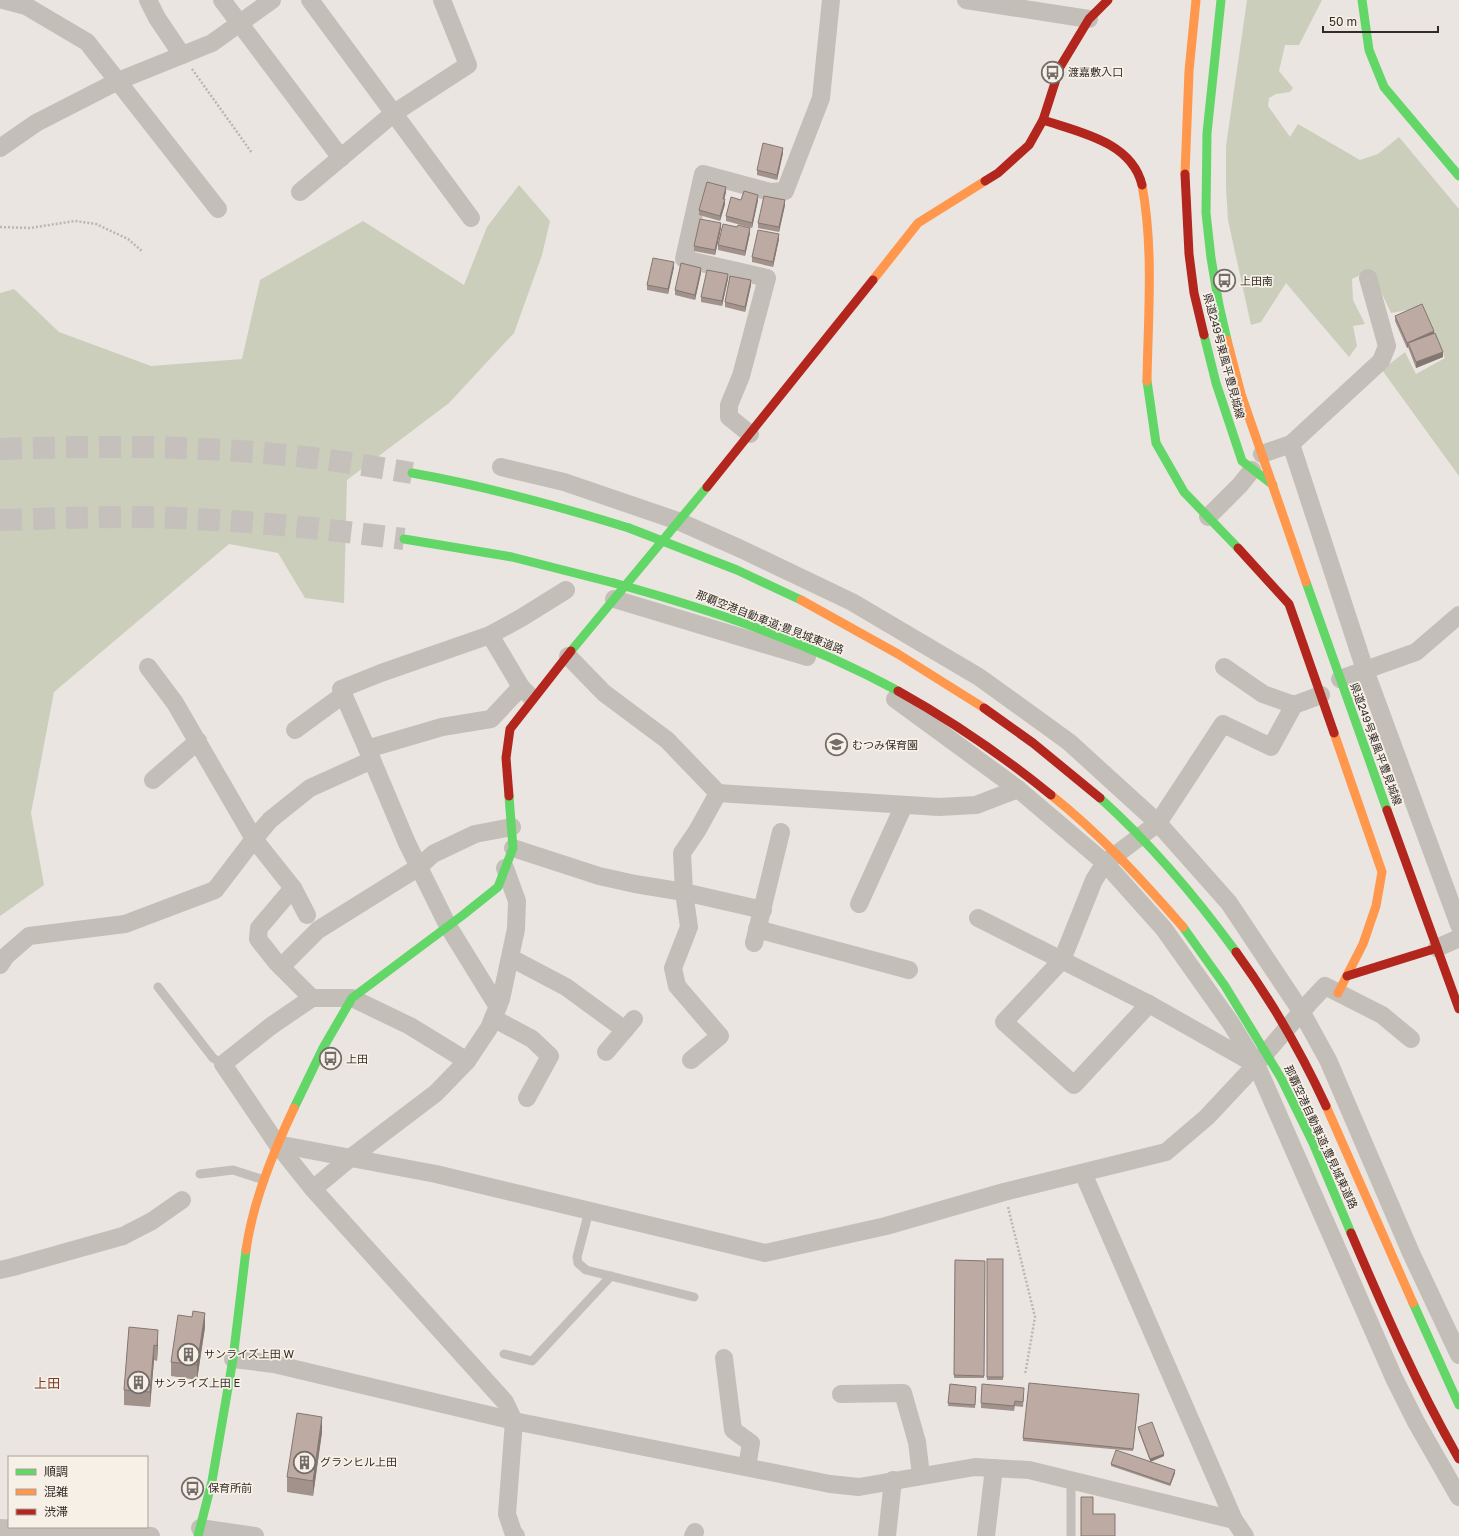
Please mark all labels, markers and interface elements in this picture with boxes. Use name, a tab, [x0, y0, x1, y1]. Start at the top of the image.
scale bar	[1323, 8, 1438, 34]
text: 50 m	[1329, 14, 1357, 29]
bus stop icon: 渡嘉敷入口	[1039, 59, 1065, 85]
place label: 渡嘉敷入口	[1068, 65, 1123, 78]
bus stop icon: 上田南	[1211, 268, 1237, 294]
place label: 上田南	[1240, 274, 1273, 287]
street label: 県道249号東風平豊見城線	[1201, 292, 1248, 420]
street label: 那覇空港自動車道;豊見城東道路	[694, 587, 846, 656]
street label: 県道249号東風平豊見城線	[1348, 681, 1405, 807]
school or university icon: むつみ保育園	[824, 732, 850, 758]
place label: むつみ保育園	[852, 738, 918, 751]
bus stop icon: 上田	[318, 1046, 344, 1072]
place label: 上田	[346, 1052, 368, 1065]
street label: 那覇空港自動車道;豊見城東道路	[1282, 1063, 1361, 1211]
building icon: サンライズ上田 W	[175, 1341, 201, 1367]
place label: サンライズ上田 W	[204, 1347, 294, 1360]
building icon: サンライズ上田 E	[126, 1370, 152, 1396]
district label: 上田	[34, 1375, 60, 1391]
place label: サンライズ上田 E	[154, 1376, 240, 1389]
building icon: グランヒル上田	[292, 1449, 318, 1475]
place label: グランヒル上田	[320, 1455, 397, 1468]
legend	[8, 1456, 148, 1528]
text: 順調	[44, 1464, 68, 1479]
bus stop icon: 保育所前	[179, 1475, 205, 1501]
place label: 保育所前	[208, 1481, 252, 1494]
text: 混雑	[44, 1484, 68, 1499]
text: 渋滞	[44, 1504, 68, 1519]

